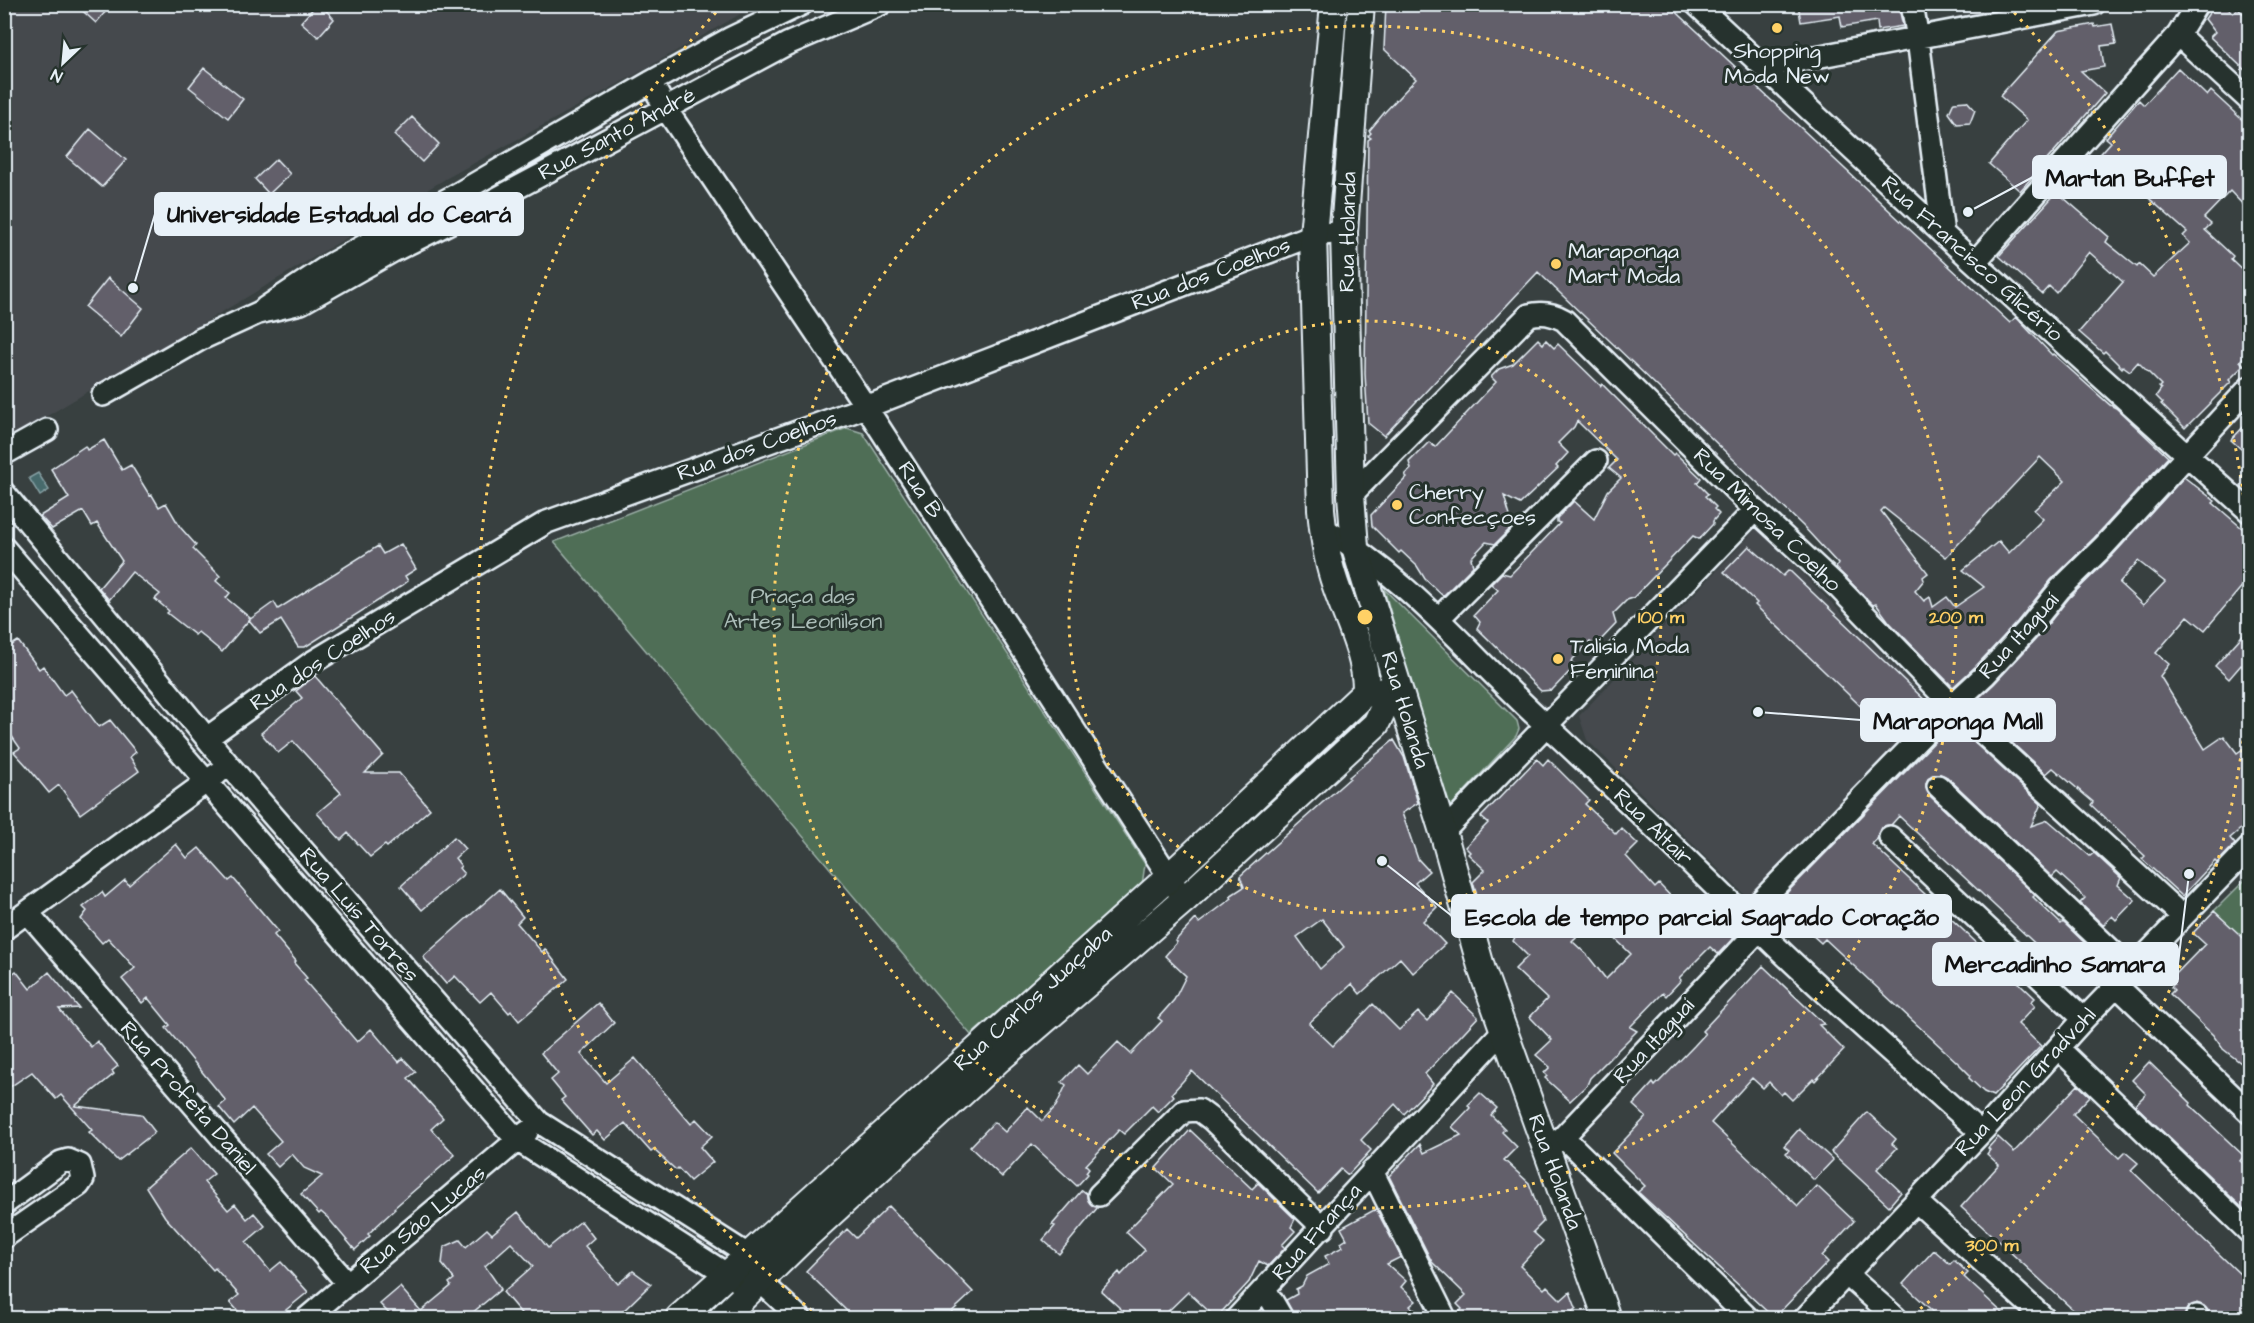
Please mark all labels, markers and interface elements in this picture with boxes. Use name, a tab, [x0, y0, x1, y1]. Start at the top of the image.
marker: Shopping Moda New	[1770, 21, 1784, 35]
north arrow	[33, 33, 93, 93]
place label: Shopping Moda New	[1724, 36, 1830, 92]
text: N	[48, 63, 66, 88]
street label: Rua Santo André	[533, 80, 701, 188]
callout: Martan Buffet	[2033, 156, 2226, 198]
text: Martan Buffet	[2045, 162, 2215, 196]
street label: Rua Francisco Glicério	[1874, 169, 2070, 350]
street label: Rua Holanda	[1331, 171, 1365, 293]
callout: Universidade Estadual do Ceará	[155, 193, 523, 235]
text: Universidade Estadual do Ceará	[167, 198, 512, 232]
street label: Rua dos Coelhos	[1127, 229, 1295, 319]
place label: Maraponga Mart Moda	[1568, 236, 1680, 292]
marker: Maraponga Mart Moda	[1549, 257, 1563, 271]
street label: Rua dos Coelhos	[673, 403, 841, 489]
street label: Rua Mimosa Coelho	[1686, 441, 1849, 599]
street label: Rua B	[890, 455, 950, 525]
place label: Cherry Confecçoes	[1409, 477, 1536, 533]
marker: Cherry Confecçoes	[1390, 498, 1404, 512]
park label: Praça das Artes Leonilson	[724, 581, 882, 637]
street label: Rua Itaguaí	[1972, 585, 2068, 687]
street label: Rua dos Coelhos	[244, 601, 402, 719]
text: 100 m	[1638, 605, 1685, 630]
text: 200 m	[1928, 605, 1984, 630]
centre of rings	[1355, 607, 1375, 627]
place label: Talisia Moda Feminina	[1570, 631, 1689, 687]
street label: Rua Holanda	[1373, 648, 1437, 772]
marker: Talisia Moda Feminina	[1551, 652, 1565, 666]
callout: Maraponga Mall	[1861, 699, 2055, 741]
text: Maraponga Mall	[1873, 705, 2043, 740]
street label: Rua Altair	[1606, 781, 1700, 873]
street label: Rua Luís Torres	[292, 841, 426, 989]
callout: Escola de tempo parcial Sagrado Coração	[1452, 895, 1951, 937]
text: Escola de tempo parcial Sagrado Coração	[1465, 901, 1940, 936]
street label: Rua Carlos Juaçaba	[947, 919, 1119, 1079]
callout: Mercadinho Samara	[1933, 943, 2178, 985]
text: Mercadinho Samara	[1945, 948, 2166, 982]
street label: Rua Itaguaí	[1606, 991, 1703, 1092]
street label: Rua Leon Gradvohl	[1948, 1000, 2104, 1164]
street label: Rua Profeta Daniel	[113, 1014, 263, 1182]
street label: Rua Holanda	[1520, 1110, 1590, 1234]
street label: Rua Sáo Lucas	[353, 1158, 493, 1282]
street label: Rua França	[1265, 1176, 1369, 1288]
text: 300 m	[1964, 1233, 2020, 1258]

